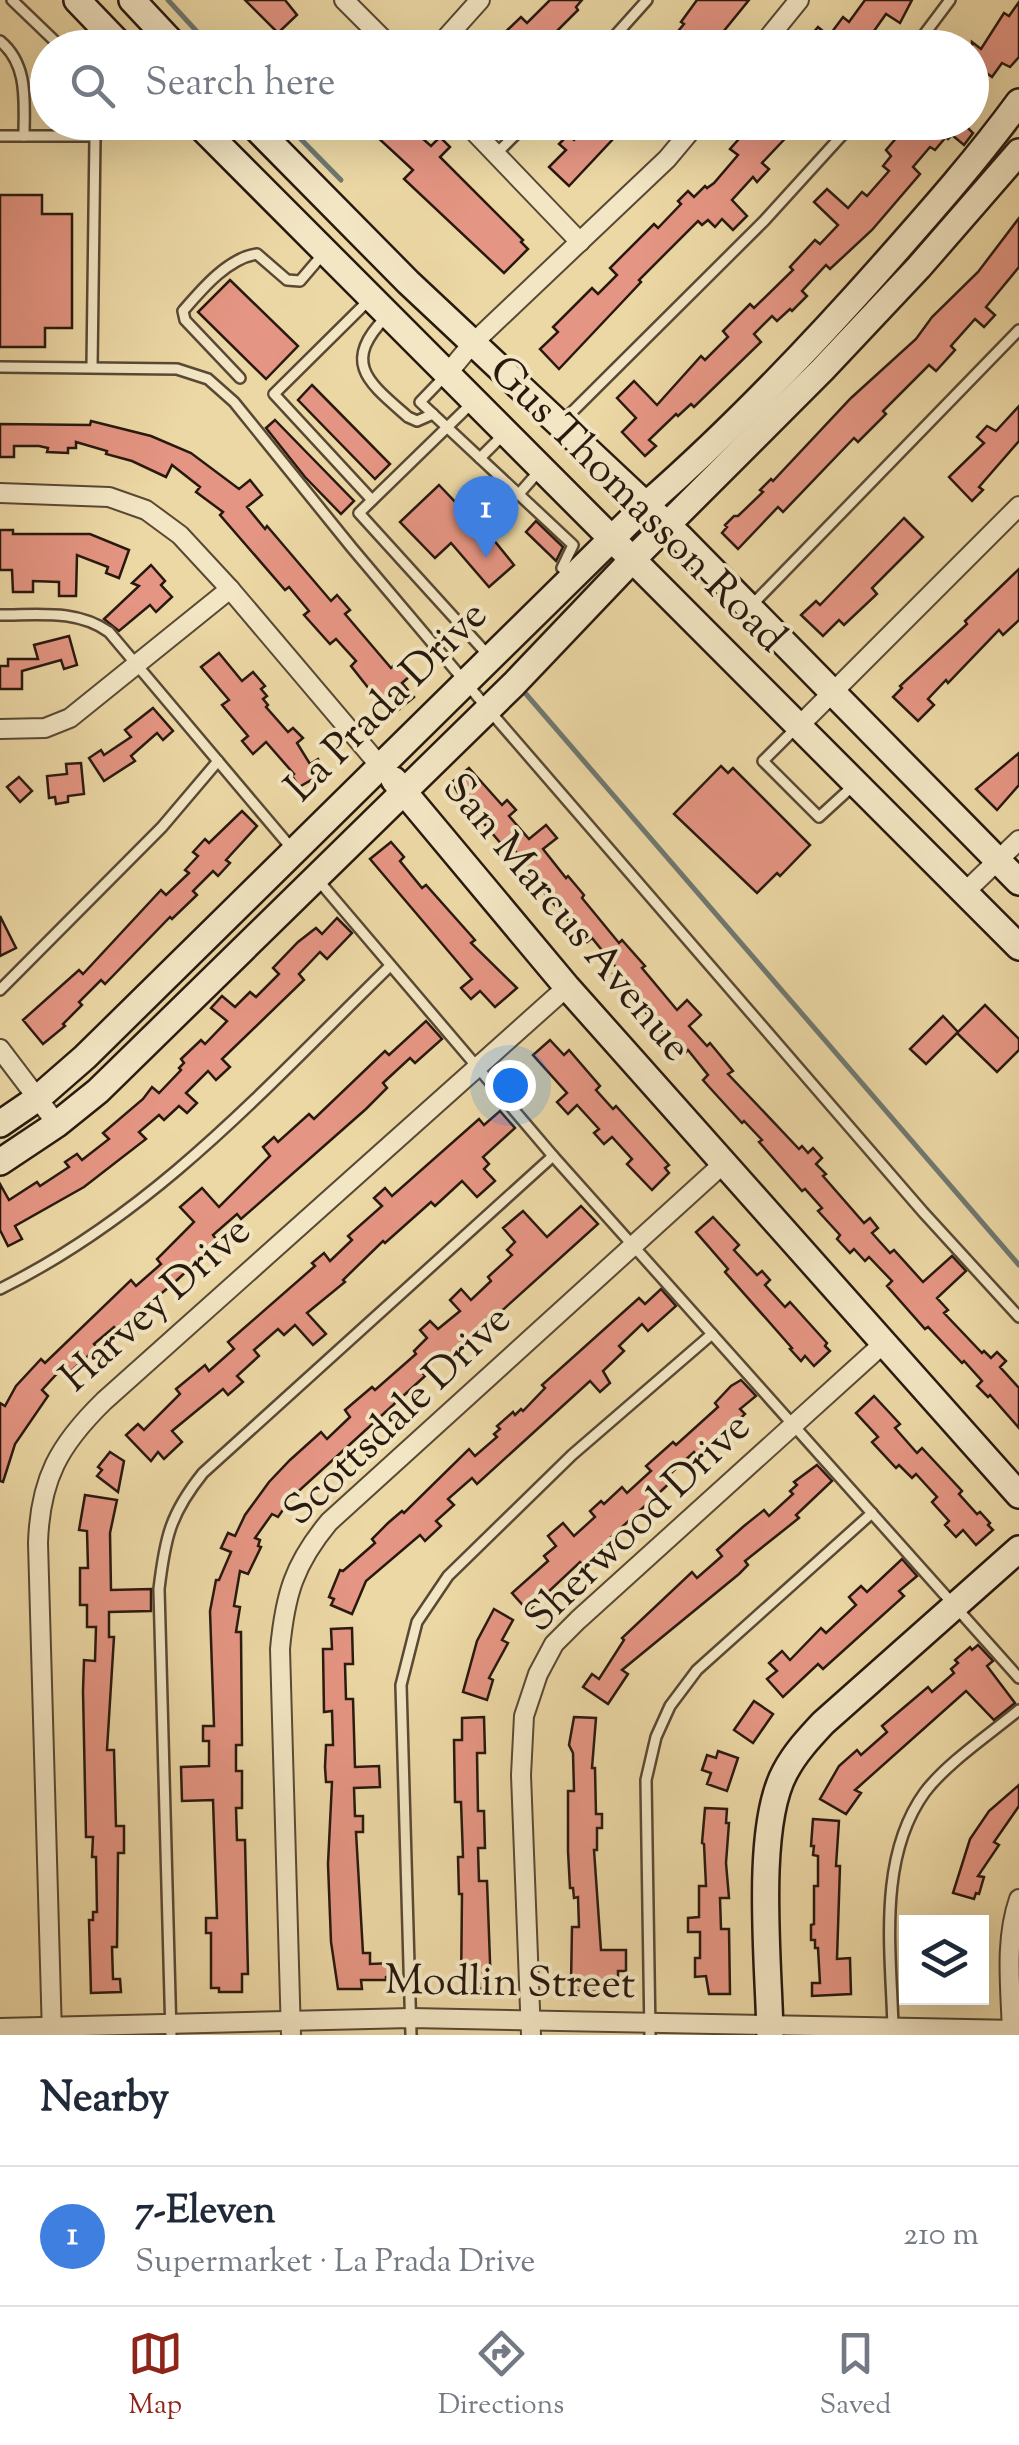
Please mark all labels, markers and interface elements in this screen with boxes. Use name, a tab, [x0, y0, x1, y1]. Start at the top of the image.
search box	[30, 30, 989, 140]
icon: search	[65, 58, 120, 113]
text: Search here	[145, 58, 336, 112]
street label: Gus Thomasson Road	[474, 344, 798, 668]
pin: 1	[454, 476, 518, 558]
street label: La Prada Drive	[273, 588, 503, 818]
street label: San Marcus Avenue	[426, 762, 704, 1076]
your location	[485, 1060, 536, 1111]
street label: Harvey Drive	[48, 1204, 266, 1408]
street label: Scottsdale Drive	[272, 1293, 526, 1541]
street label: Sherwood Drive	[512, 1400, 766, 1648]
map controls	[899, 1915, 989, 2005]
button: layers	[899, 1915, 989, 2005]
street label: Modlin Street	[384, 1953, 636, 2017]
text: Nearby	[40, 2070, 169, 2130]
text: 7-Eleven	[135, 2186, 276, 2240]
text: 1	[67, 2213, 78, 2259]
text: 210 m	[903, 2213, 979, 2259]
text: Supermarket · La Prada Drive	[135, 2240, 535, 2286]
tab: Map	[128, 2326, 183, 2426]
tab: Directions	[438, 2326, 564, 2426]
tab: Saved	[819, 2326, 891, 2426]

